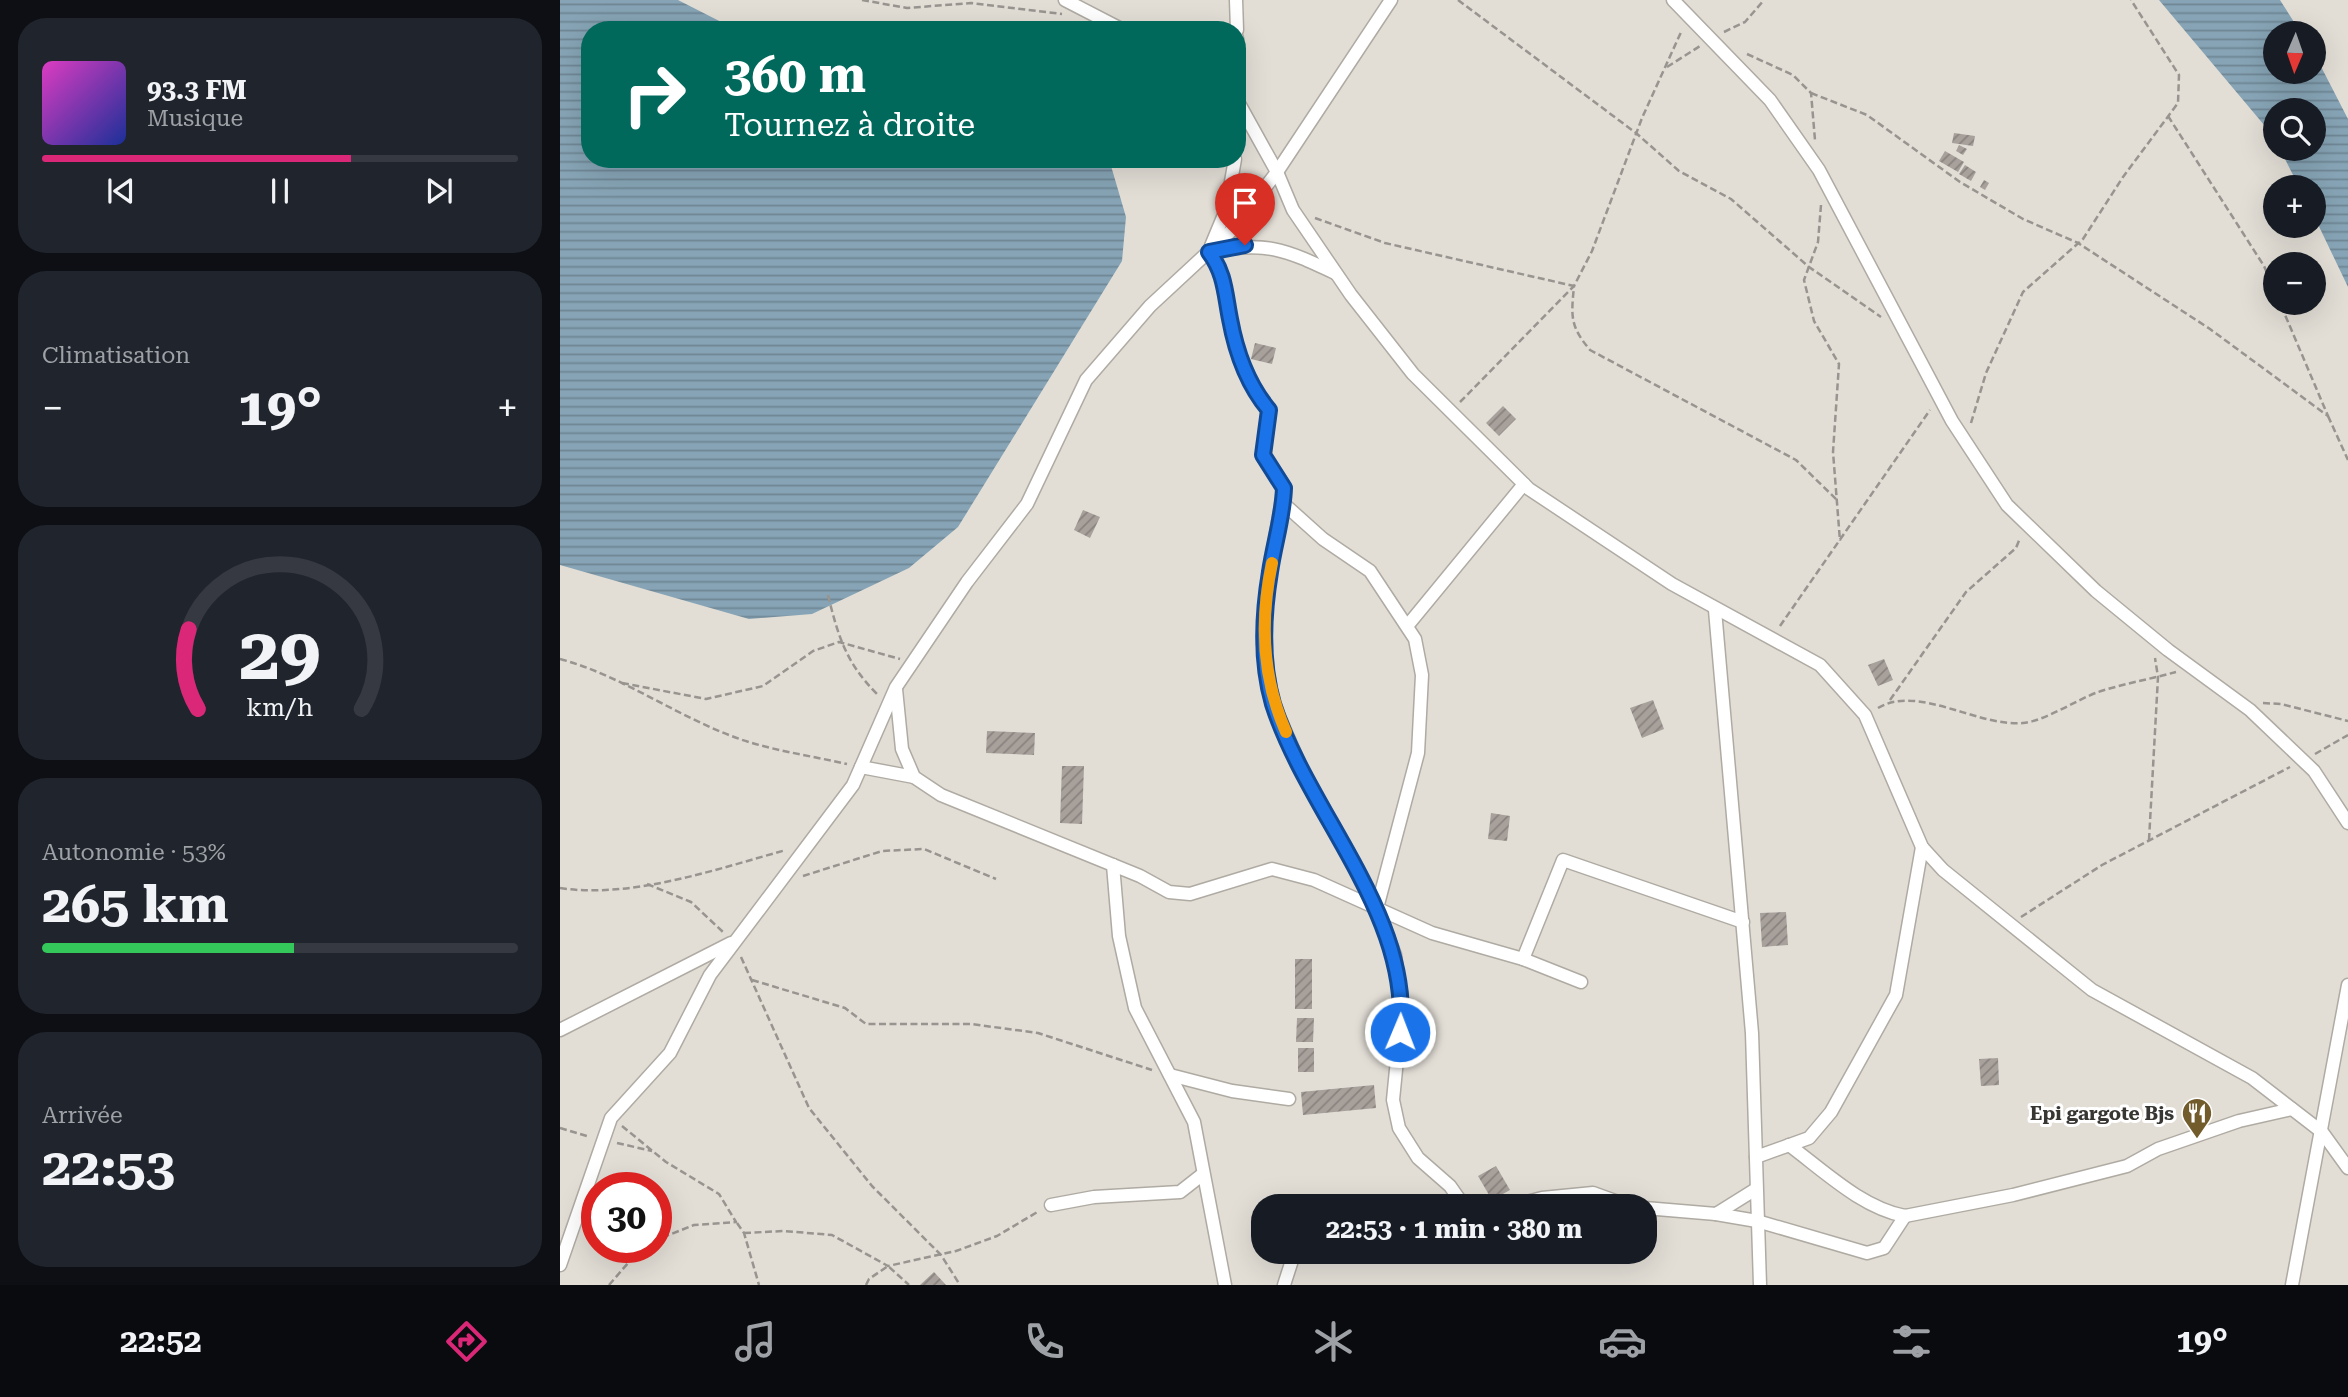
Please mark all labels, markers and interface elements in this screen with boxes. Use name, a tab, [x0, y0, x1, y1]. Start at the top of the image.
north arrow	[2263, 21, 2326, 84]
map controls	[2263, 21, 2326, 315]
text: 360 m	[724, 47, 866, 104]
icon: right	[609, 49, 700, 140]
text: 93.3 FM	[147, 75, 247, 105]
button: search	[2263, 98, 2326, 161]
text: Musique	[147, 105, 243, 132]
text: Tournez à droite	[724, 106, 975, 144]
icon: previous	[102, 172, 140, 210]
icon: pause	[261, 172, 299, 210]
icon: next	[420, 172, 458, 210]
pin	[1215, 173, 1275, 245]
button: +	[2263, 175, 2326, 238]
icon: arrive	[1226, 184, 1264, 222]
button: −	[2263, 252, 2326, 315]
text: Climatisation	[42, 342, 190, 369]
text: 19°	[238, 377, 322, 438]
text: −	[42, 386, 63, 430]
text: +	[497, 386, 518, 430]
text: 29	[239, 612, 321, 697]
text: km/h	[247, 692, 313, 721]
text: Autonomie · 53%	[42, 839, 226, 866]
text: 265 km	[42, 874, 229, 935]
position arrow	[1363, 995, 1437, 1069]
restaurant icon: Epi gargote Bjs	[2180, 1096, 2214, 1140]
text: Arrivée	[42, 1102, 123, 1129]
place label: Epi gargote Bjs	[2030, 1102, 2174, 1125]
text: 22:53	[42, 1137, 175, 1198]
speed limit sign: 30	[581, 1172, 672, 1263]
text: 22:53 · 1 min · 380 m	[1326, 1214, 1582, 1244]
icon: directions	[442, 1317, 491, 1366]
icon: music	[731, 1317, 780, 1366]
icon: phone	[1020, 1317, 1069, 1366]
icon: climate	[1309, 1317, 1358, 1366]
icon: car	[1598, 1317, 1647, 1366]
icon: filters	[1887, 1317, 1936, 1366]
text: 22:52	[120, 1322, 202, 1360]
text: 19°	[2176, 1322, 2228, 1360]

